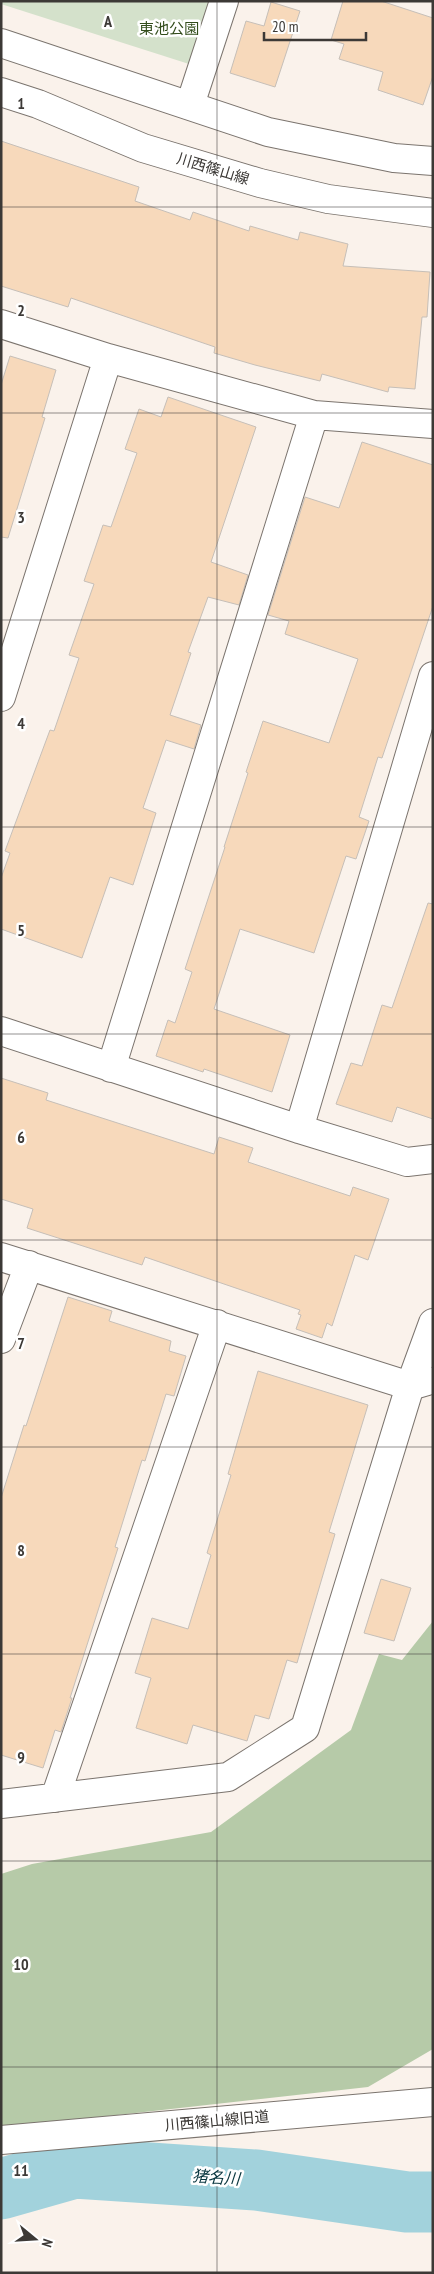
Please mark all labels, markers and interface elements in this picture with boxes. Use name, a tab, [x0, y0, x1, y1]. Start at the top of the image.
scale bar	[264, 10, 366, 42]
text: A	[103, 11, 113, 31]
text: 20 m	[272, 17, 298, 36]
park label: 東池公園	[139, 19, 199, 38]
text: 1	[17, 93, 25, 113]
street label: 川西篠山線	[174, 148, 252, 189]
text: 2	[17, 300, 25, 320]
text: 3	[17, 507, 25, 527]
text: 4	[17, 713, 25, 733]
text: 5	[17, 920, 25, 940]
text: 6	[17, 1127, 25, 1147]
text: 7	[17, 1333, 25, 1353]
text: 8	[17, 1540, 25, 1560]
text: 9	[17, 1747, 25, 1767]
text: 10	[13, 1954, 29, 1974]
street label: 川西篠山線旧道	[164, 2106, 270, 2135]
text: 11	[13, 2160, 29, 2180]
water label: 猪名川	[191, 2165, 243, 2189]
north arrow	[10, 2214, 60, 2264]
text: N	[38, 2237, 57, 2249]

